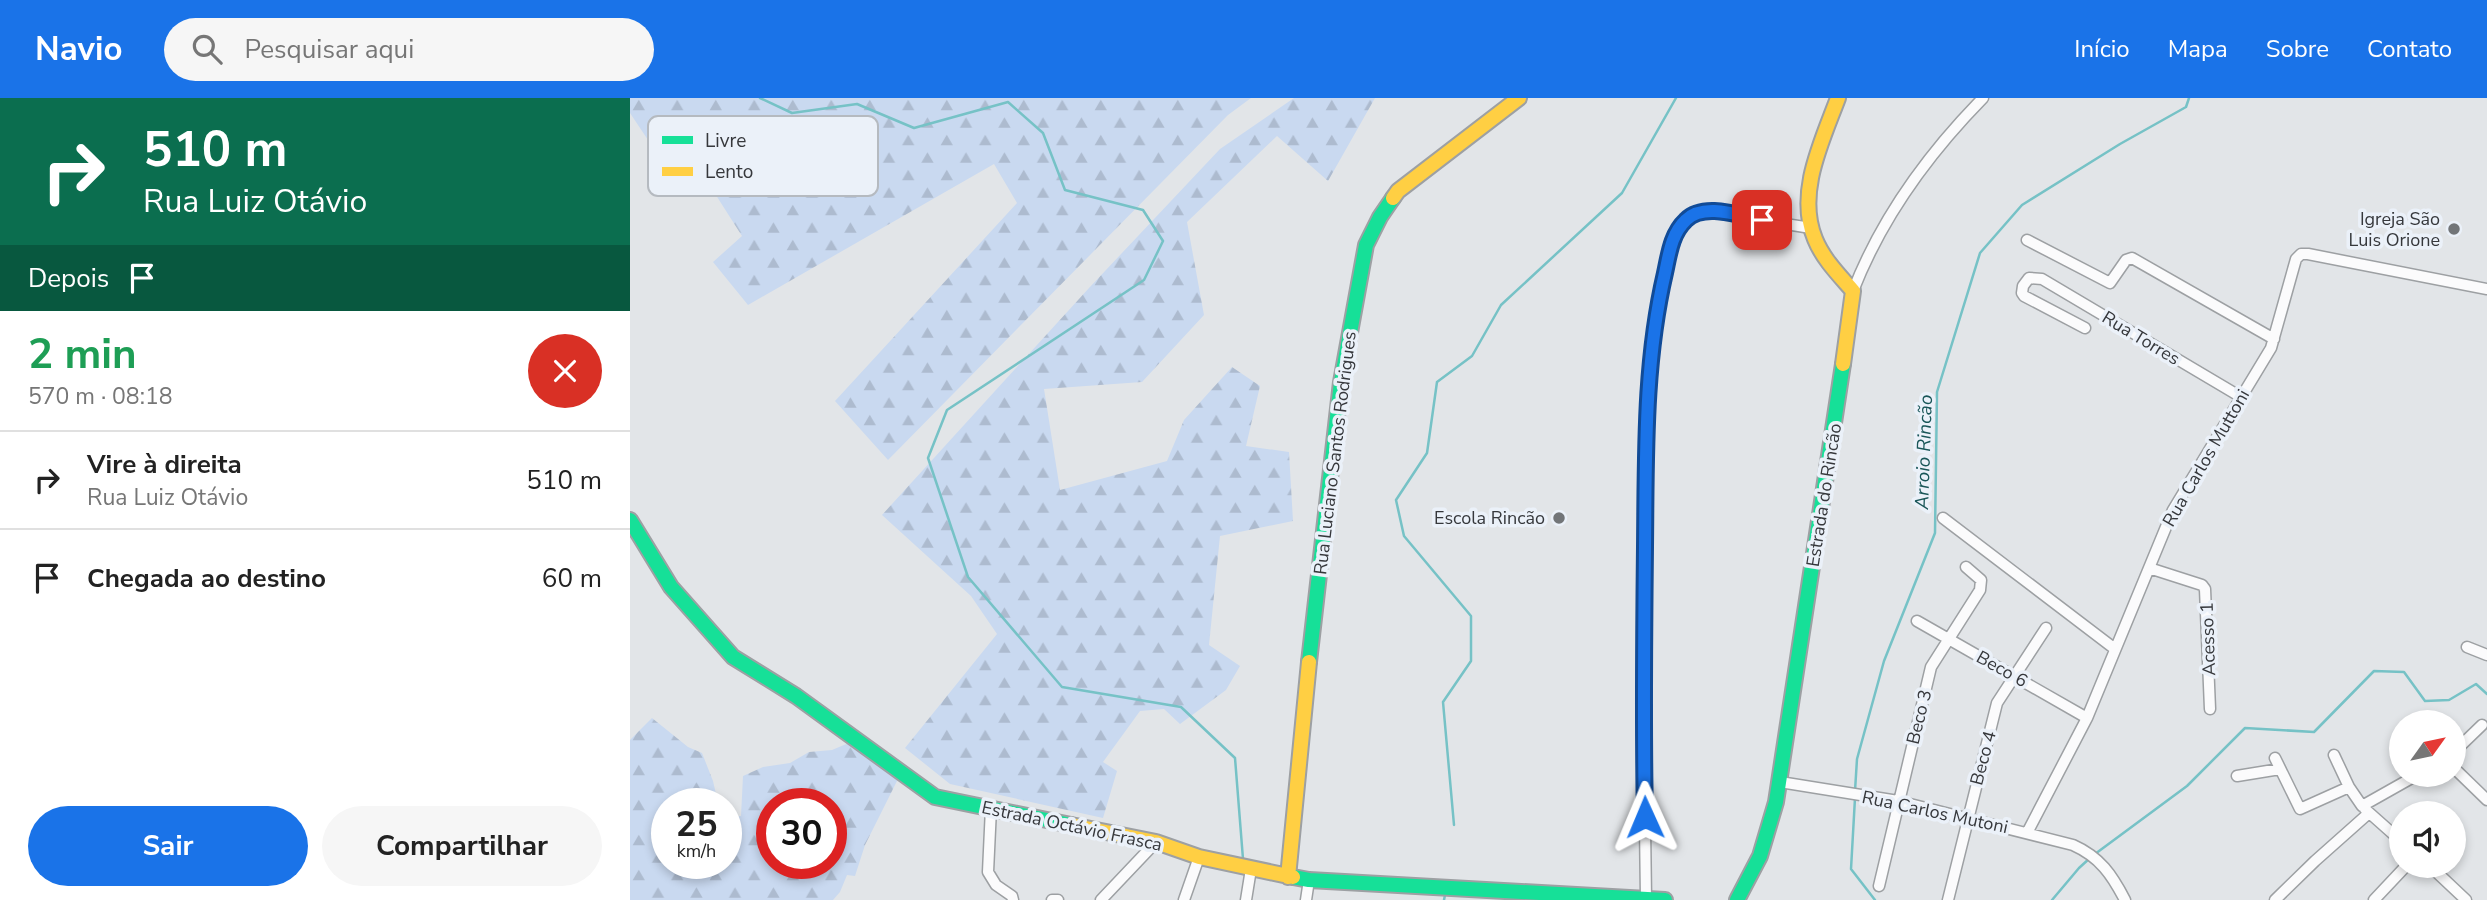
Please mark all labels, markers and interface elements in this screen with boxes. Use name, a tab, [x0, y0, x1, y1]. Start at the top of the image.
search box	[164, 18, 654, 81]
text: Navio	[35, 27, 122, 72]
icon: search	[188, 30, 226, 68]
text: Pesquisar aqui	[244, 32, 414, 67]
text: Início	[2074, 33, 2130, 65]
text: Mapa	[2168, 33, 2228, 65]
text: Sobre	[2266, 33, 2329, 65]
text: Contato	[2367, 33, 2452, 65]
text: 510 m	[143, 116, 287, 183]
legend	[648, 116, 878, 196]
icon: right	[28, 126, 119, 217]
text: Livre	[705, 128, 746, 154]
text: Lento	[705, 159, 753, 185]
text: Rua Luiz Otávio	[143, 180, 367, 223]
pin	[1732, 190, 1792, 250]
icon: arrive	[1743, 201, 1781, 239]
place label: Igreja São Luis Orione	[2349, 207, 2440, 252]
marker: Igreja São Luis Orione	[2446, 221, 2462, 237]
icon: arrive	[123, 259, 161, 297]
text: Depois	[28, 261, 109, 296]
street label: Rua Torres	[2098, 305, 2184, 371]
text: 2 min	[28, 326, 137, 383]
street label: Rua Luciano Santos Rodrigues	[1308, 330, 1362, 576]
button: close	[528, 334, 602, 408]
text: 570 m · 08:18	[28, 381, 173, 412]
street label: Rua Carlos Muttoni	[2157, 385, 2255, 531]
water label: Arroio Rincão	[1909, 394, 1939, 511]
street label: Estrada do Rincão	[1801, 421, 1847, 569]
text: Vire à direita	[87, 447, 242, 482]
icon: right	[28, 461, 66, 499]
text: 510 m	[526, 463, 602, 498]
text: Rua Luiz Otávio	[87, 482, 248, 513]
place label: Escola Rincão	[1434, 506, 1545, 530]
marker: Escola Rincão	[1551, 510, 1567, 526]
icon: arrive	[28, 559, 66, 597]
text: Chegada ao destino	[87, 561, 326, 596]
text: 60 m	[542, 561, 602, 596]
street label: Acesso 1	[2195, 602, 2221, 676]
street label: Beco 6	[1972, 645, 2032, 693]
street label: Beco 3	[1901, 687, 1937, 747]
north arrow	[2389, 710, 2466, 788]
map controls	[2389, 710, 2466, 878]
street label: Beco 4	[1964, 728, 2002, 788]
position arrow	[1608, 780, 1682, 854]
street label: Rua Carlos Mutoni	[1860, 785, 2010, 839]
speed limit sign: 30	[756, 788, 847, 879]
street label: Estrada Octávio Frasca	[980, 795, 1164, 857]
text: 25	[675, 801, 718, 848]
button: sound	[2389, 801, 2466, 878]
button: Sair	[28, 806, 308, 886]
button: Compartilhar	[322, 806, 602, 886]
text: km/h	[677, 839, 716, 863]

